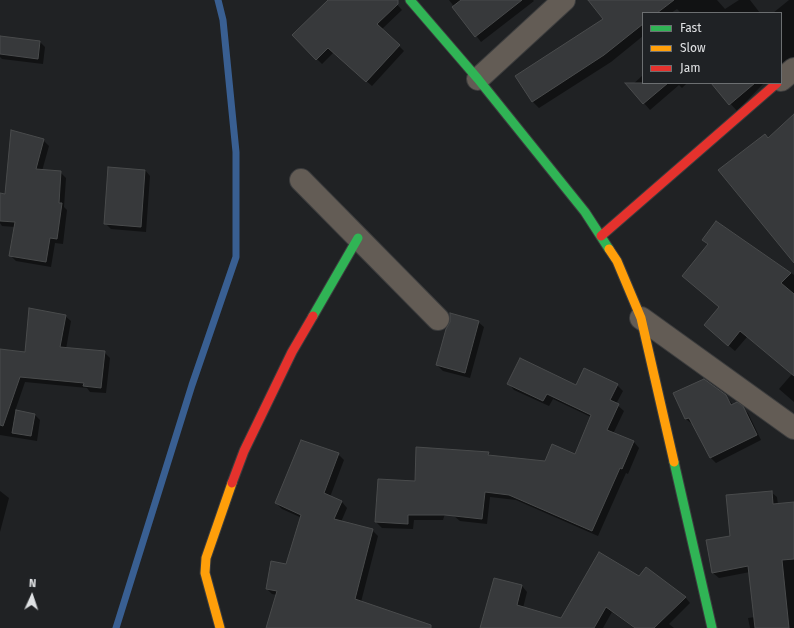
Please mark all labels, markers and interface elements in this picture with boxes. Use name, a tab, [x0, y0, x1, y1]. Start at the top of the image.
legend	[642, 12, 782, 84]
text: Fast	[680, 21, 702, 35]
text: Slow	[680, 41, 706, 55]
text: Jam	[680, 61, 700, 75]
north arrow	[12, 576, 52, 616]
text: N	[29, 577, 37, 590]

